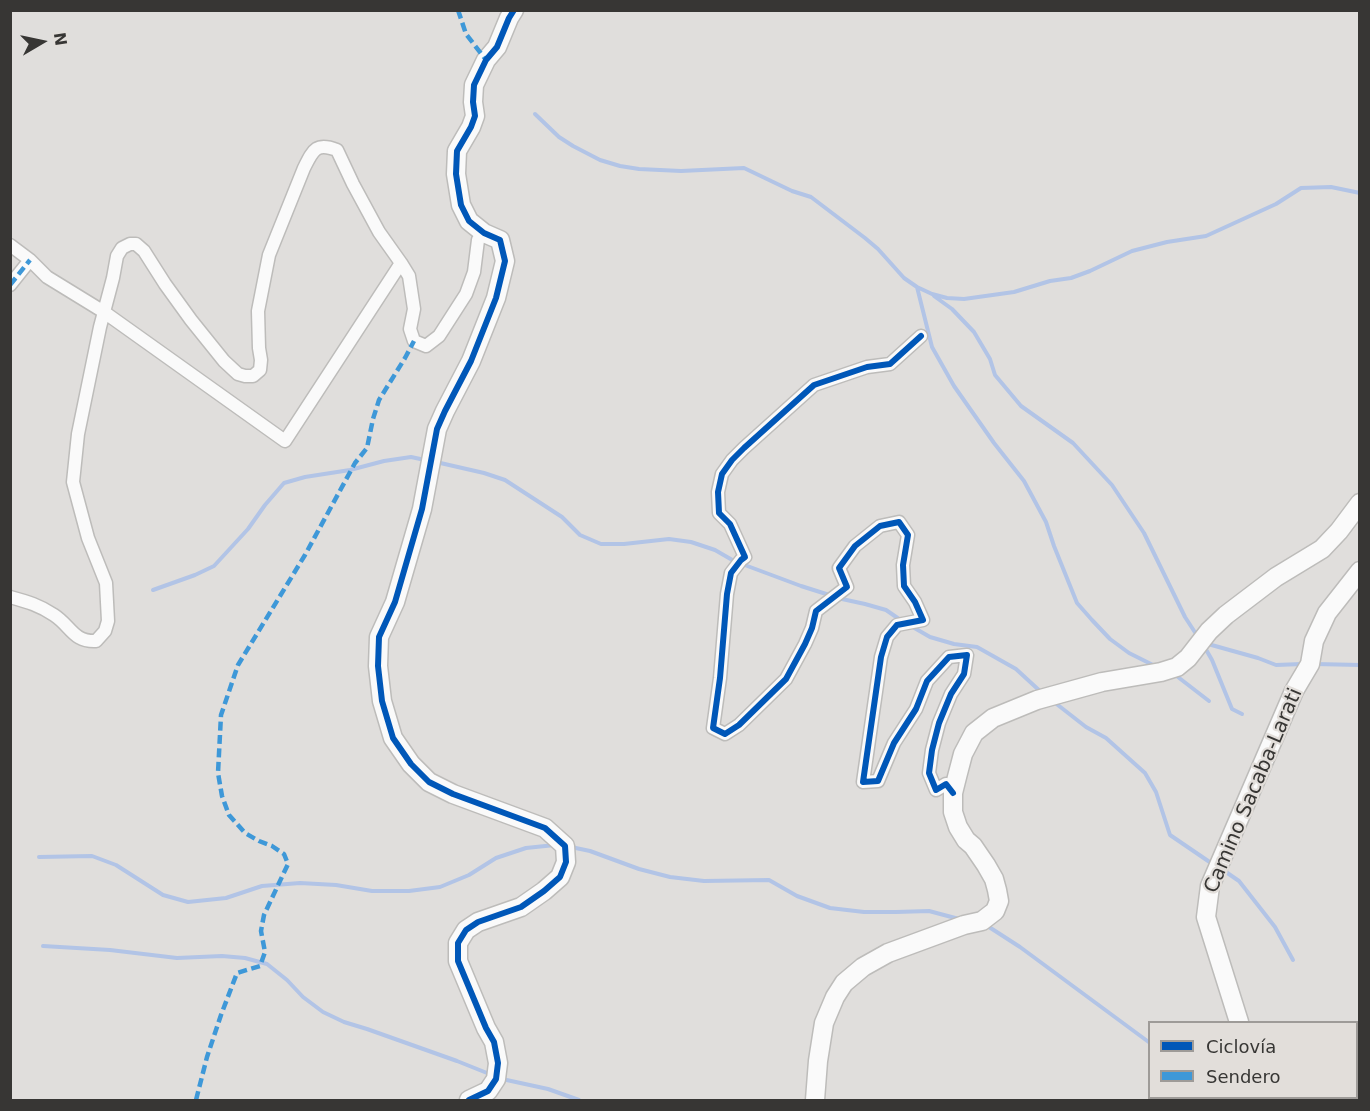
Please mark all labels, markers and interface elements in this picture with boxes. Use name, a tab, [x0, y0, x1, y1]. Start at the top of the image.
north arrow	[12, 12, 72, 72]
text: N	[50, 31, 71, 47]
street label: Camino Sacaba-Larati	[1200, 685, 1308, 897]
legend	[1148, 1021, 1358, 1099]
text: Ciclovía	[1206, 1036, 1276, 1057]
text: Sendero	[1206, 1066, 1280, 1087]

